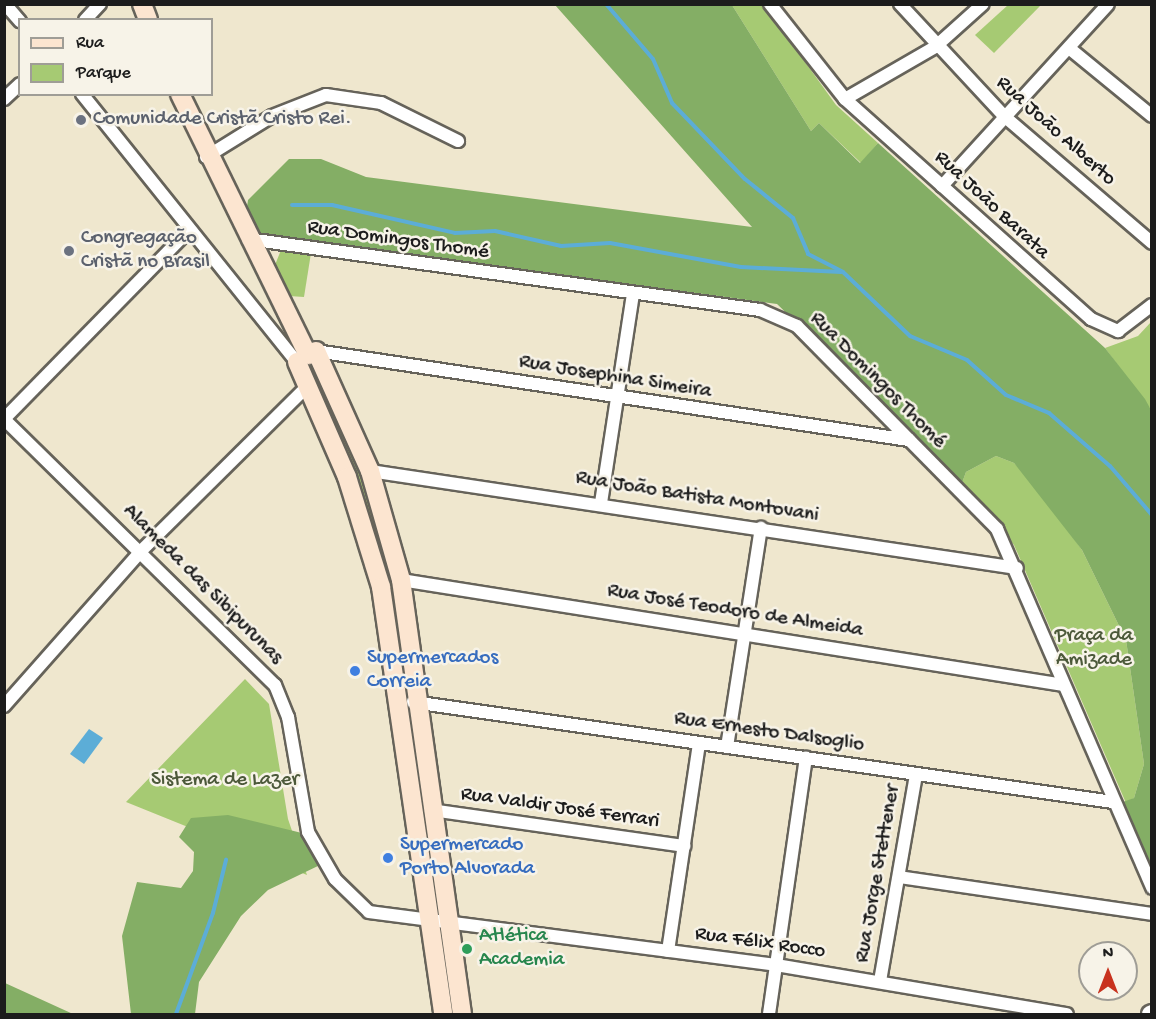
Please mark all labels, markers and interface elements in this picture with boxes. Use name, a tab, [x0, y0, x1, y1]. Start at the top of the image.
legend	[18, 18, 213, 96]
text: Rua	[76, 33, 104, 54]
text: Parque	[76, 63, 131, 84]
street label: Rua João Alberto	[990, 71, 1120, 193]
place label: Comunidade Cristã Cristo Rei.	[93, 107, 351, 133]
marker: Comunidade Cristã Cristo Rei.	[74, 113, 88, 127]
street label: Rua João Barata	[928, 146, 1054, 266]
street label: Rua Domingos Thomé	[306, 216, 490, 266]
place label: Congregação Cristã no Brasil	[81, 226, 210, 276]
marker: Congregação Cristã no Brasil	[62, 244, 76, 258]
street label: Rua Domingos Thomé	[803, 307, 951, 455]
street label: Rua Josephina Simeira	[517, 350, 713, 406]
street label: Rua João Batista Montovani	[574, 466, 820, 530]
street label: Alameda das Sibipurunas	[116, 499, 288, 671]
street label: Rua José Teodoro de Almeida	[605, 579, 865, 645]
park label: Praça da Amizade	[1055, 624, 1133, 674]
place label: Supermercados Correia	[367, 646, 498, 696]
marker: Supermercados Correia	[348, 664, 362, 678]
street label: Rua Ernesto Dalsoglio	[672, 707, 866, 759]
park label: Sistema de Lazer	[151, 768, 299, 794]
street label: Rua Valdir José Ferrari	[459, 783, 661, 835]
street label: Rua Jorge Stettener	[851, 783, 907, 965]
place label: Supermercado Porto Alvorada	[400, 833, 535, 883]
marker: Supermercado Porto Alvorada	[381, 851, 395, 865]
street label: Rua Félix Rocco	[693, 922, 827, 966]
place label: Atlética Academia	[479, 924, 564, 974]
north arrow	[1078, 941, 1138, 1001]
marker: Atlética Academia	[460, 942, 474, 956]
text: N	[1103, 945, 1113, 964]

